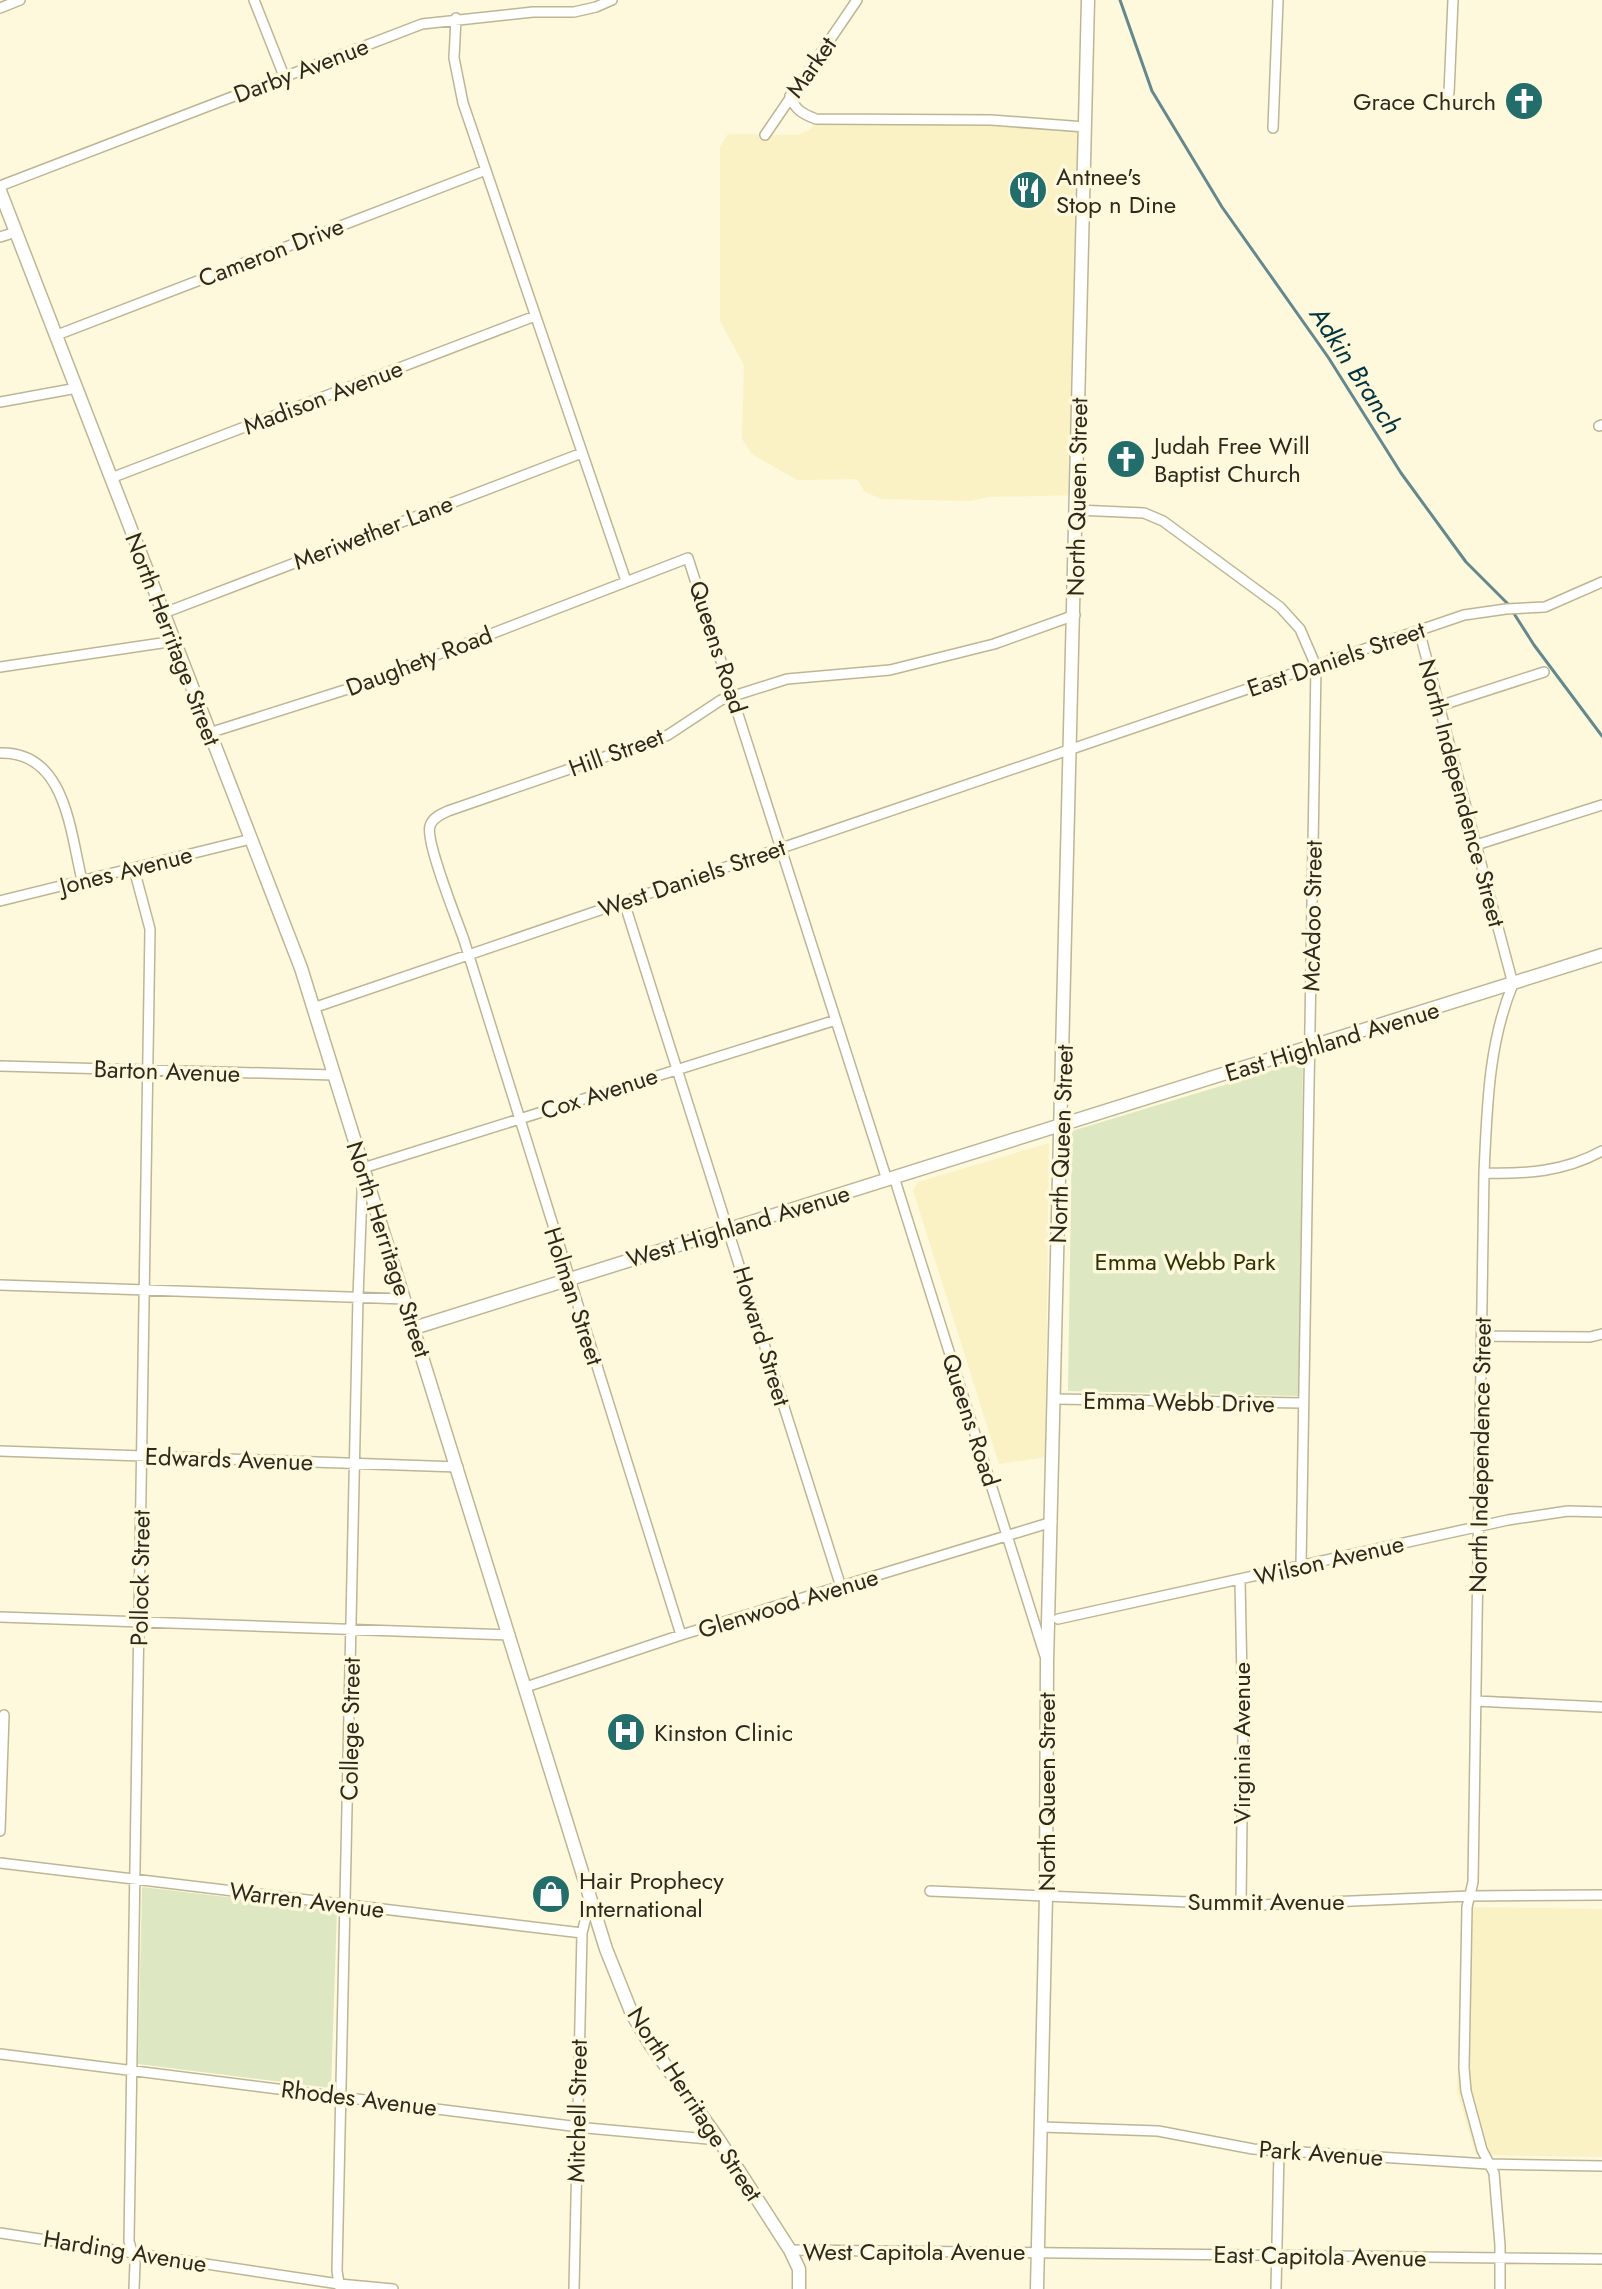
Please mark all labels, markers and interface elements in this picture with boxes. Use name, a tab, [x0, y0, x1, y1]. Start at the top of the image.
street label: Darby Avenue	[228, 28, 374, 112]
street label: Market	[777, 29, 845, 105]
church icon: Grace Church	[1503, 80, 1545, 122]
place label: Grace Church	[1353, 84, 1496, 119]
place label: Antnee's Stop n Dine	[1056, 159, 1176, 222]
restaurant icon: Antnee's Stop n Dine	[1007, 169, 1049, 211]
street label: Cameron Drive	[193, 208, 349, 296]
water label: Adkin Branch	[1300, 298, 1412, 441]
street label: Madison Avenue	[238, 351, 408, 443]
street label: North Queen Street	[1058, 397, 1096, 597]
place label: Judah Free Will Baptist Church	[1151, 428, 1310, 491]
church icon: Judah Free Will Baptist Church	[1105, 438, 1147, 480]
street label: Meriwether Lane	[288, 486, 458, 578]
street label: North Herritage Street	[116, 527, 230, 751]
street label: Queens Road	[680, 576, 756, 718]
street label: East Daniels Street	[1242, 612, 1430, 706]
street label: Daughety Road	[341, 617, 497, 705]
street label: North Independence Street	[1409, 655, 1515, 931]
street label: Hill Street	[564, 719, 669, 785]
street label: West Daniels Street	[594, 830, 790, 926]
street label: Jones Avenue	[53, 837, 196, 904]
street label: McAdoo Street	[1293, 840, 1331, 992]
street label: East Highland Avenue	[1221, 992, 1443, 1090]
street label: North Queen Street	[1040, 1044, 1082, 1244]
street label: Barton Avenue	[93, 1051, 241, 1091]
street label: Cox Avenue	[536, 1058, 662, 1128]
street label: North Herritage Street	[338, 1136, 441, 1362]
street label: West Highland Avenue	[622, 1175, 854, 1277]
street label: Holman Street	[535, 1223, 613, 1370]
park label: Emma Webb Park	[1095, 1244, 1276, 1279]
street label: Howard Street	[724, 1262, 800, 1410]
street label: North Independence Street	[1460, 1317, 1500, 1593]
street label: Queens Road	[933, 1349, 1009, 1491]
street label: Emma Webb Drive	[1083, 1383, 1275, 1421]
street label: Edwards Avenue	[144, 1439, 314, 1479]
street label: Pollock Street	[121, 1509, 159, 1646]
street label: Wilson Avenue	[1251, 1526, 1407, 1594]
street label: Glenwood Avenue	[694, 1559, 882, 1647]
street label: College Street	[331, 1657, 369, 1801]
street label: Virginia Avenue	[1224, 1662, 1259, 1824]
street label: North Queen Street	[1029, 1692, 1064, 1891]
hospital icon: Kinston Clinic	[605, 1711, 647, 1753]
place label: Kinston Clinic	[654, 1715, 793, 1750]
place label: Hair Prophecy International	[579, 1863, 724, 1926]
street label: Warren Avenue	[227, 1873, 387, 1927]
shop icon: Hair Prophecy International	[530, 1873, 572, 1915]
street label: Summit Avenue	[1187, 1884, 1345, 1919]
street label: North Herritage Street	[619, 2000, 771, 2208]
street label: Mitchell Street	[558, 2039, 596, 2183]
street label: Rhodes Avenue	[279, 2071, 439, 2125]
street label: Park Avenue	[1258, 2131, 1384, 2175]
street label: Harding Avenue	[41, 2221, 209, 2281]
street label: West Capitola Avenue	[803, 2234, 1025, 2269]
street label: East Capitola Avenue	[1213, 2237, 1427, 2275]

